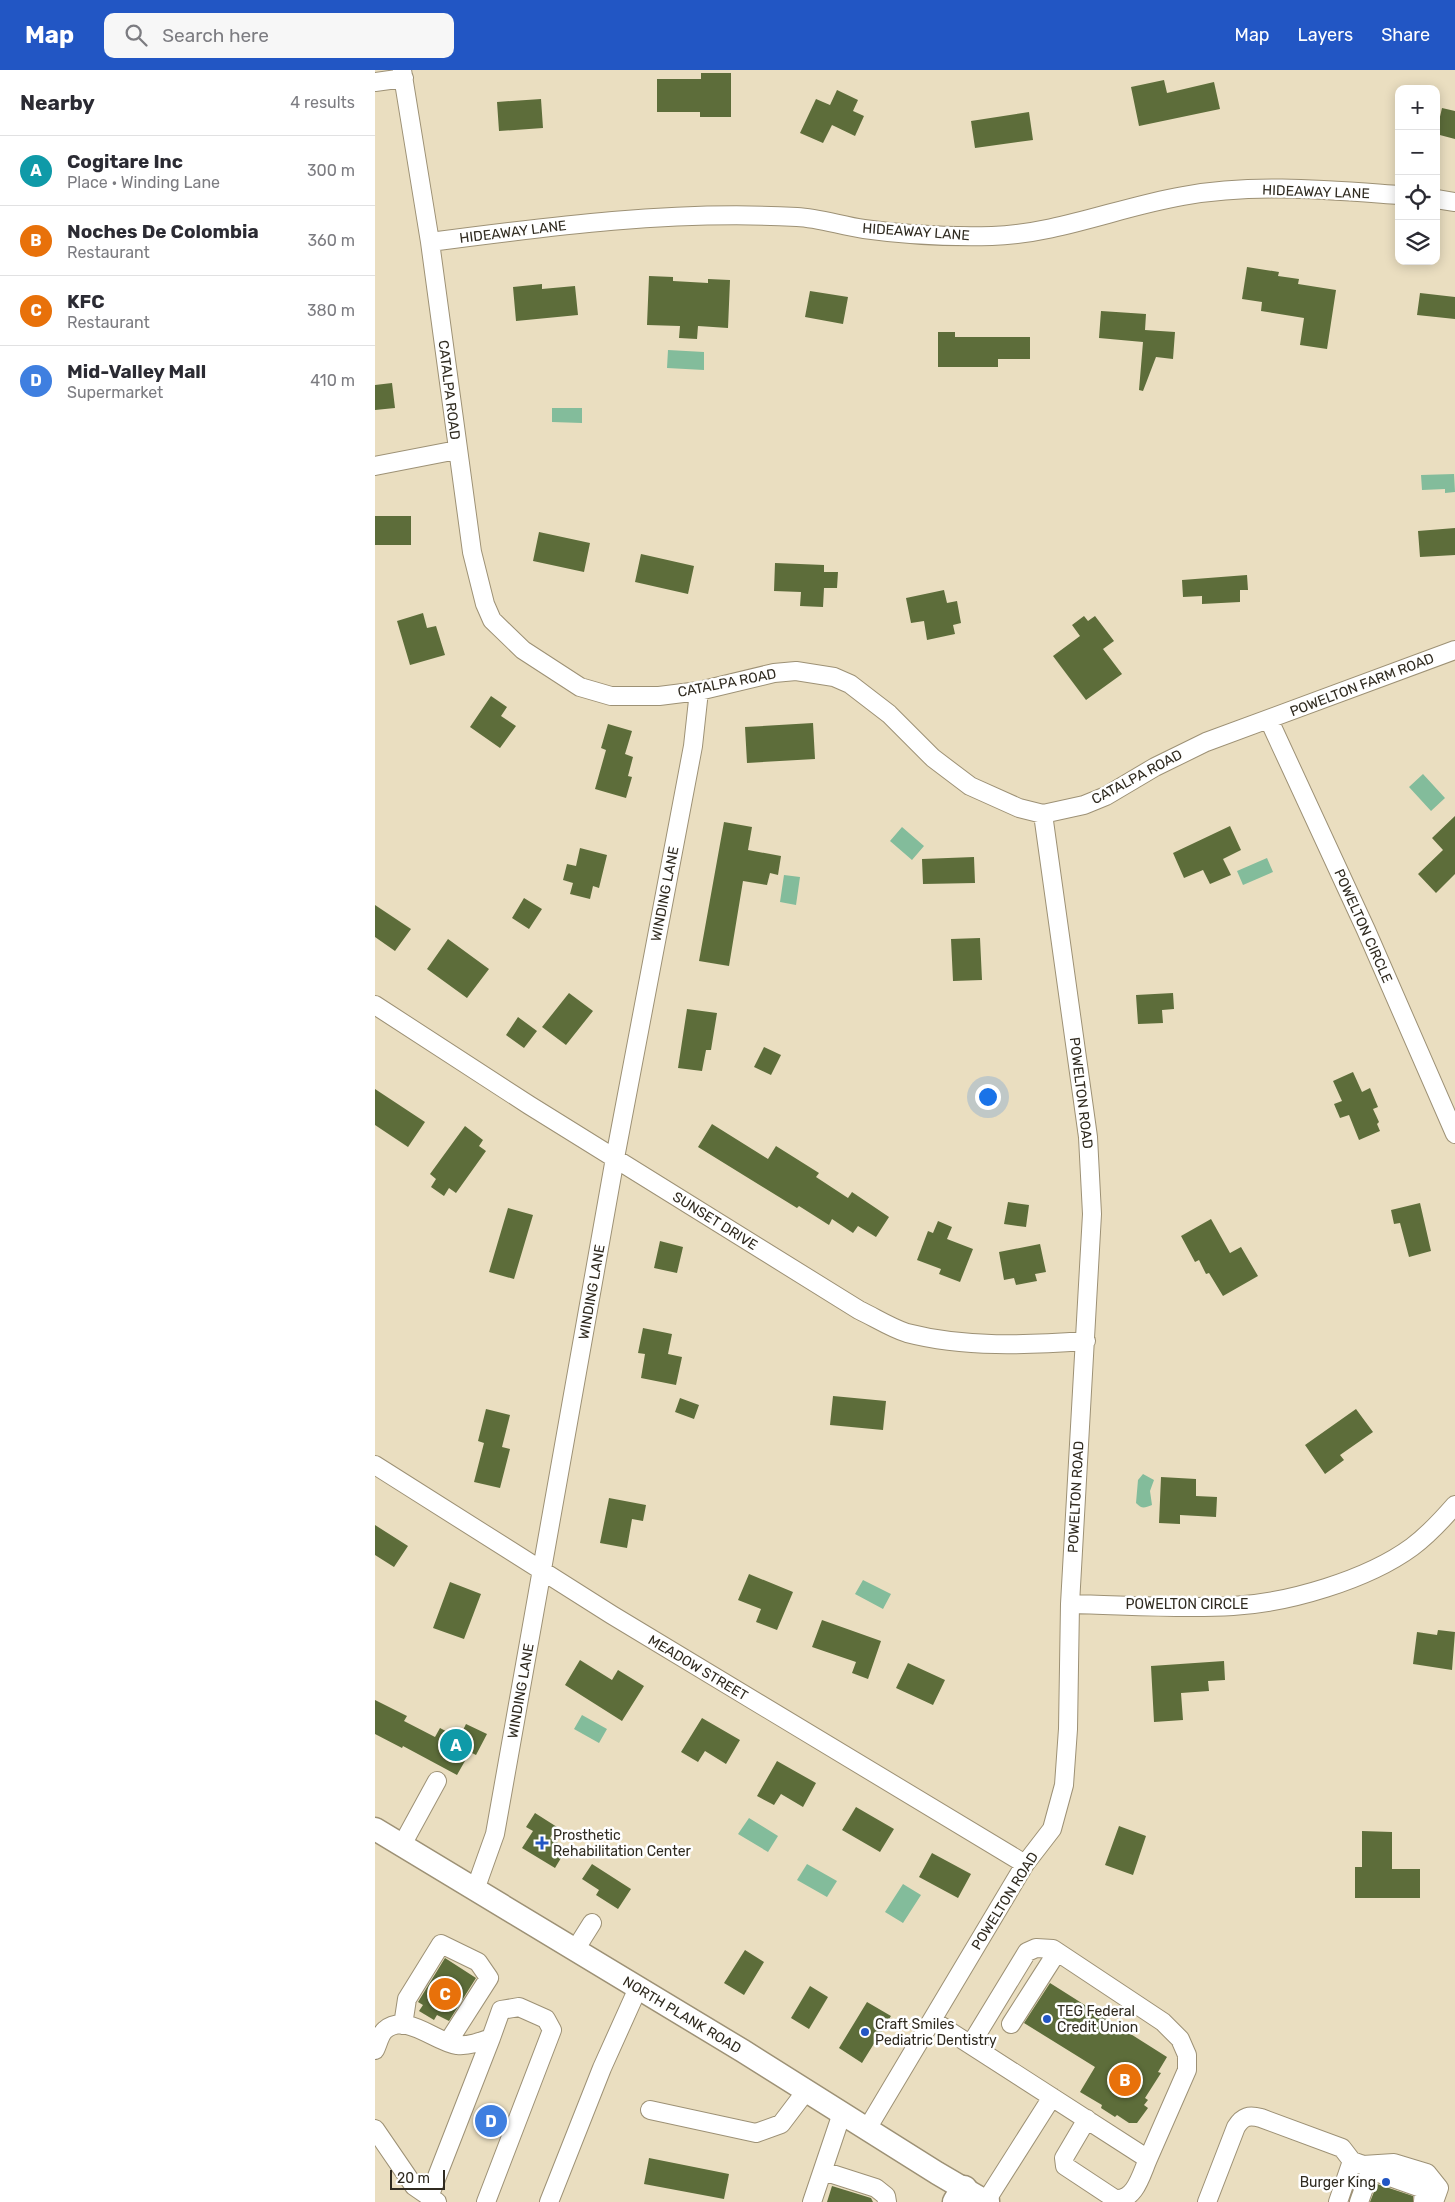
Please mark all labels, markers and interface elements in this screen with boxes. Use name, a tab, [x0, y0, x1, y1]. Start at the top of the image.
search box	[104, 13, 454, 58]
text: Map	[25, 21, 74, 49]
icon: search	[122, 21, 150, 49]
text: Search here	[162, 24, 269, 47]
text: Map	[1235, 24, 1270, 46]
text: Layers	[1298, 24, 1353, 46]
text: Share	[1381, 24, 1430, 46]
map controls	[1395, 85, 1440, 265]
button: +	[1395, 85, 1440, 130]
text: Nearby	[20, 90, 95, 115]
text: 4 results	[290, 93, 355, 112]
button: −	[1395, 130, 1440, 175]
text: Cogitare Inc	[67, 150, 183, 173]
text: A	[30, 161, 42, 180]
text: 300 m	[307, 161, 355, 180]
text: Place · Winding Lane	[67, 173, 220, 192]
button: locate	[1395, 175, 1440, 220]
street label: HIDEAWAY LANE	[1262, 182, 1370, 202]
street label: HIDEAWAY LANE	[458, 217, 568, 247]
text: Noches De Colombia	[67, 220, 259, 243]
street label: HIDEAWAY LANE	[862, 220, 970, 244]
button: layers	[1395, 220, 1440, 265]
text: B	[30, 231, 42, 250]
text: 360 m	[307, 231, 355, 250]
text: Restaurant	[67, 243, 150, 262]
text: KFC	[67, 290, 105, 313]
text: C	[30, 301, 42, 320]
text: 380 m	[307, 301, 355, 320]
text: Restaurant	[67, 313, 150, 332]
street label: CATALPA ROAD	[434, 339, 464, 441]
text: Mid-Valley Mall	[67, 360, 206, 383]
text: D	[30, 371, 42, 390]
text: 410 m	[310, 371, 355, 390]
text: Supermarket	[67, 383, 163, 402]
street label: POWELTON FARM ROAD	[1288, 650, 1436, 720]
street label: CATALPA ROAD	[676, 665, 778, 701]
street label: CATALPA ROAD	[1089, 746, 1185, 808]
street label: WINDING LANE	[647, 845, 683, 943]
street label: POWELTON CIRCLE	[1330, 866, 1396, 986]
street label: POWELTON ROAD	[1066, 1036, 1096, 1150]
your location	[975, 1084, 1001, 1110]
street label: SUNSET DRIVE	[669, 1188, 761, 1254]
street label: WINDING LANE	[575, 1243, 609, 1341]
street label: POWELTON ROAD	[1065, 1440, 1087, 1554]
street label: POWELTON CIRCLE	[1126, 1596, 1248, 1613]
street label: MEADOW STREET	[645, 1632, 751, 1704]
street label: WINDING LANE	[504, 1642, 538, 1740]
pin: A	[440, 1726, 472, 1764]
place label: Prosthetic Rehabilitation Center	[553, 1827, 691, 1860]
marker: Prosthetic Rehabilitation Center	[535, 1836, 549, 1850]
street label: POWELTON ROAD	[968, 1849, 1042, 1953]
street label: NORTH PLANK ROAD	[620, 1973, 744, 2057]
pin: C	[429, 1975, 461, 2013]
place label: TEG Federal Credit Union	[1057, 2003, 1138, 2036]
marker: TEG Federal Credit Union	[1041, 2013, 1053, 2025]
place label: Craft Smiles Pediatric Dentistry	[875, 2016, 997, 2049]
marker: Craft Smiles Pediatric Dentistry	[859, 2026, 871, 2038]
pin: B	[1109, 2061, 1141, 2099]
pin: D	[475, 2102, 507, 2140]
scale bar	[390, 2167, 445, 2190]
text: 20 m	[397, 2170, 430, 2187]
place label: Burger King	[1300, 2174, 1376, 2191]
marker: Burger King	[1380, 2176, 1392, 2188]

